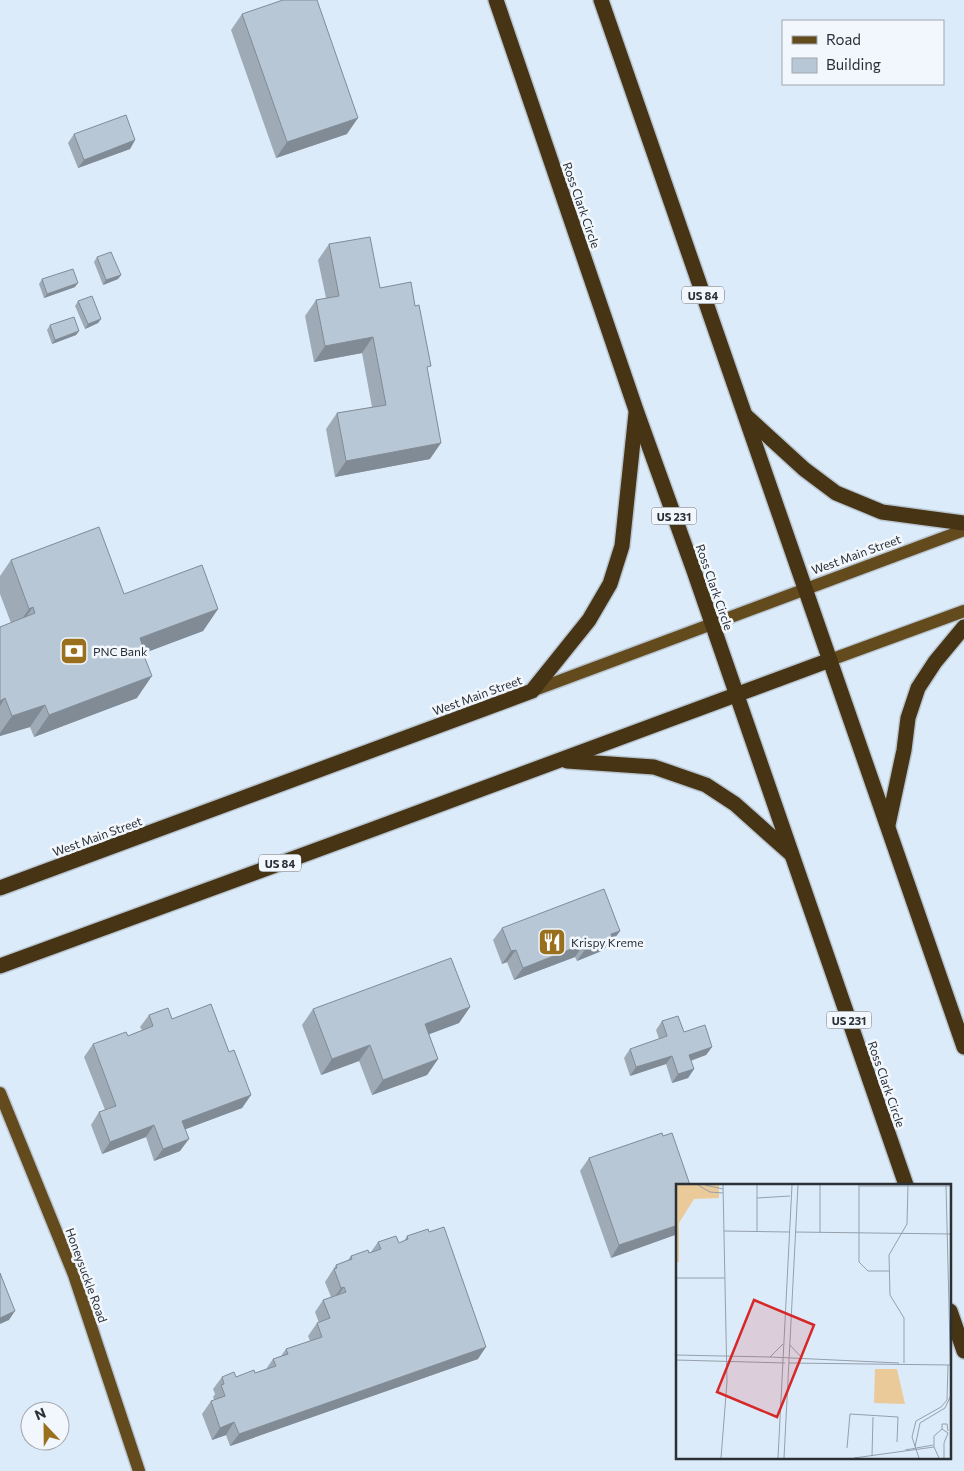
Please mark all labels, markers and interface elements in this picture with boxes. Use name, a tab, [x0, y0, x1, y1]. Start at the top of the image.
legend	[782, 20, 944, 85]
text: Road	[826, 30, 861, 48]
text: Building	[826, 55, 881, 73]
street label: Ross Clark Circle	[561, 160, 603, 250]
road number: US 84	[682, 286, 724, 304]
road number: US 231	[652, 508, 696, 524]
street label: West Main Street	[809, 531, 903, 577]
street label: Ross Clark Circle	[694, 542, 736, 632]
bank icon: PNC Bank	[59, 636, 89, 666]
place label: PNC Bank	[93, 644, 148, 658]
street label: West Main Street	[430, 672, 524, 718]
street label: West Main Street	[50, 813, 144, 859]
road number: US 84	[259, 854, 301, 871]
restaurant icon: Krispy Kreme	[537, 927, 567, 957]
place label: Krispy Kreme	[571, 935, 644, 949]
road number: US 231	[826, 1012, 872, 1028]
street label: Ross Clark Circle	[866, 1039, 908, 1129]
inset map	[676, 1184, 952, 1458]
street label: Honeysuckle Road	[63, 1226, 111, 1324]
north arrow	[20, 1401, 70, 1451]
text: N	[32, 1404, 48, 1423]

